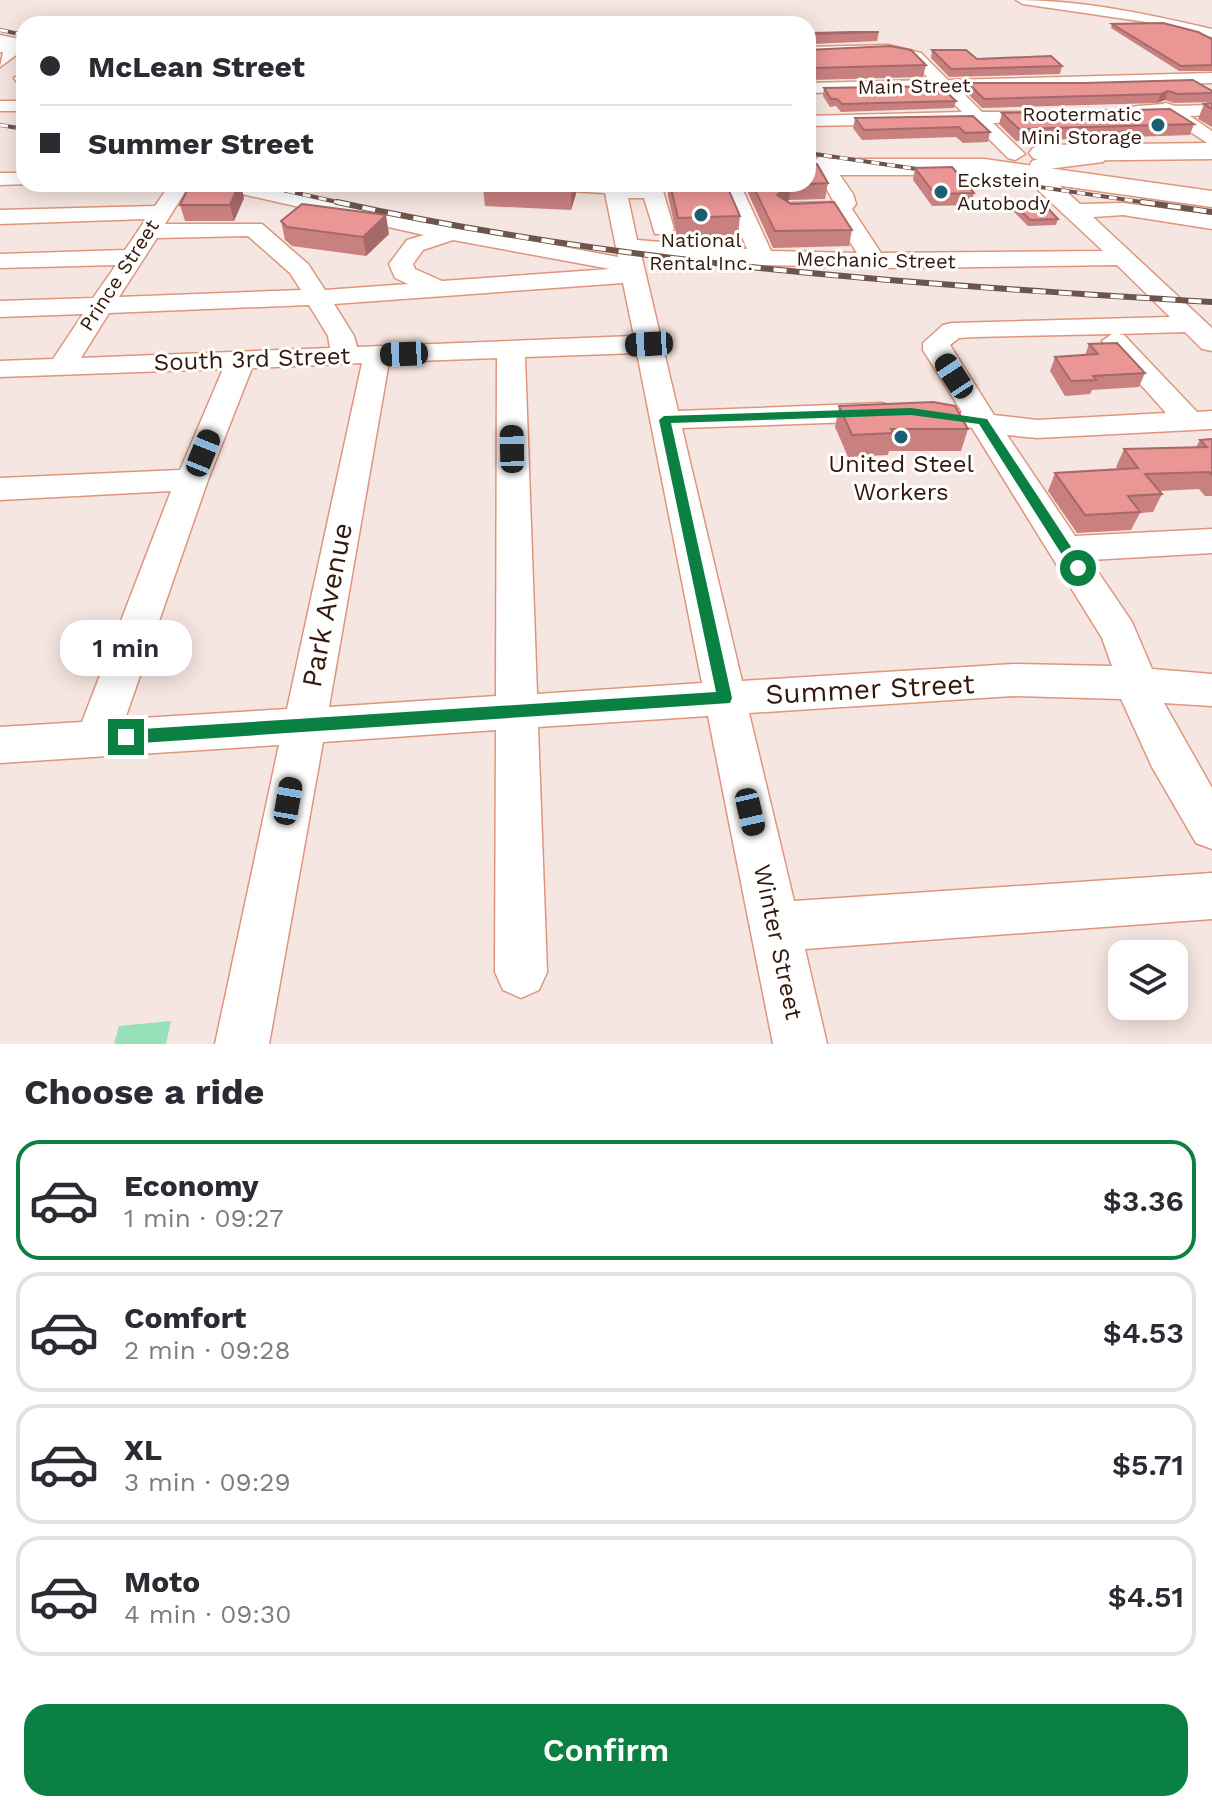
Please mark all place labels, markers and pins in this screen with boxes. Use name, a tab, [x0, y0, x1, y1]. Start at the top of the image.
place label: Rootermatic Mini Storage	[1021, 102, 1142, 149]
marker: Rootermatic Mini Storage	[1149, 116, 1167, 134]
place label: Eckstein Autobody	[957, 168, 1051, 215]
marker: Eckstein Autobody	[932, 183, 950, 201]
marker: National Rental Inc.	[692, 206, 710, 224]
place label: National Rental Inc.	[649, 228, 753, 275]
marker: United Steel Workers	[892, 428, 910, 446]
place label: United Steel Workers	[828, 450, 975, 506]

